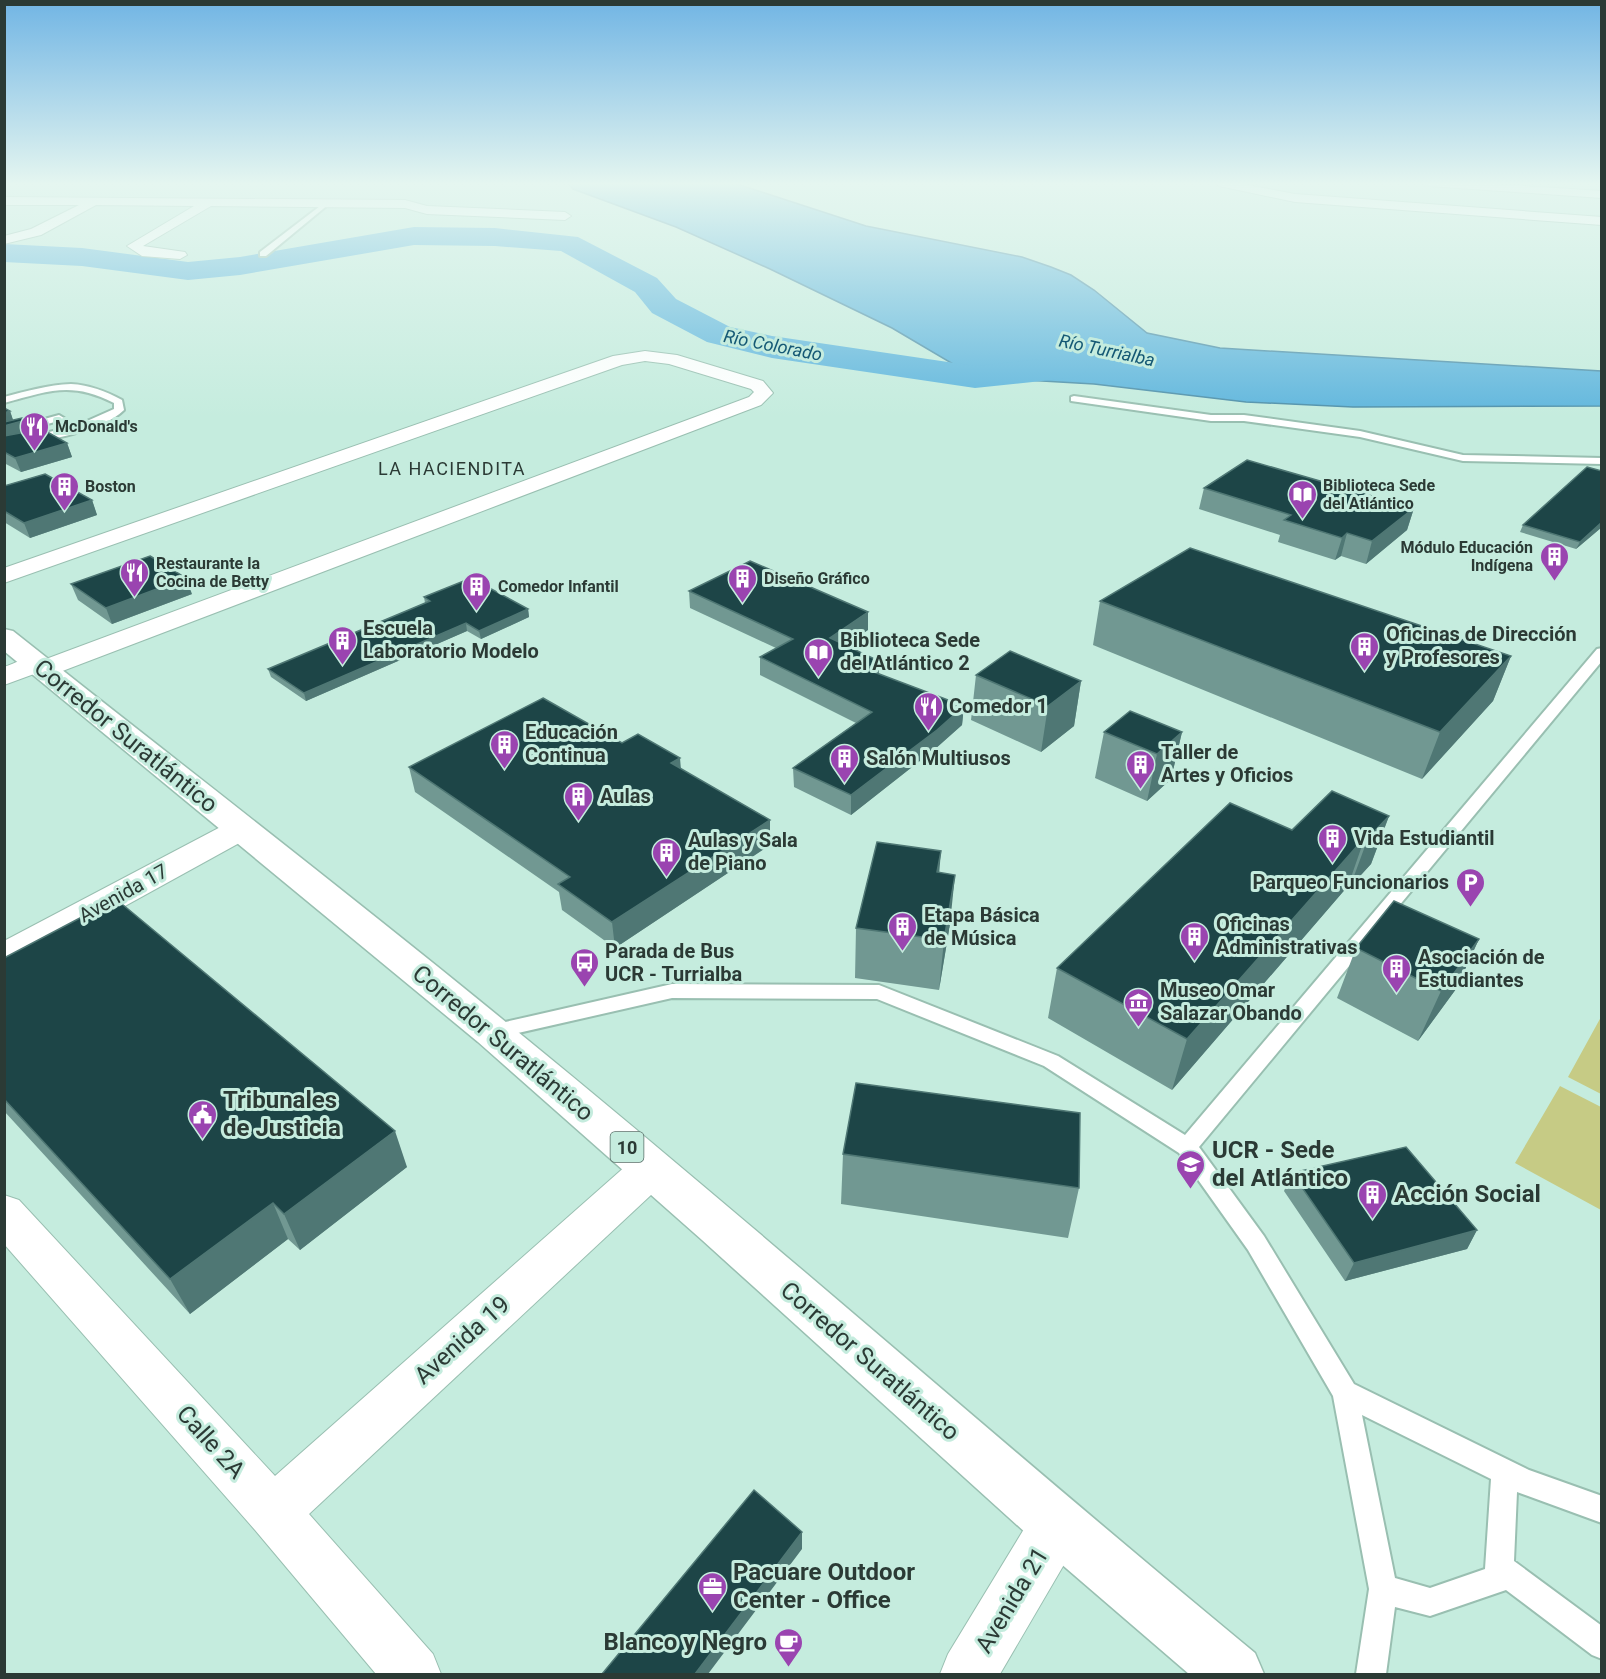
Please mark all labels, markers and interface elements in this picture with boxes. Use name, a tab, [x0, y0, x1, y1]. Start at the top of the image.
water label: Río Colorado	[722, 325, 824, 365]
water label: Río Turrialba	[1057, 330, 1157, 370]
restaurant icon: McDonald's	[18, 410, 50, 452]
place label: McDonald's	[55, 417, 138, 436]
district label: LA HACIENDITA	[378, 458, 526, 479]
building icon: Boston	[48, 470, 80, 512]
place label: Biblioteca Sede del Atlántico	[1323, 476, 1435, 513]
place label: Boston	[85, 477, 136, 496]
library icon: Biblioteca Sede del Atlántico	[1286, 478, 1318, 520]
place label: Módulo Educación Indígena	[1400, 538, 1533, 575]
building icon: Módulo Educación Indígena	[1538, 540, 1570, 582]
place label: Restaurante la Cocina de Betty	[156, 554, 270, 591]
restaurant icon: Restaurante la Cocina de Betty	[119, 556, 151, 598]
building icon: Diseño Gráfico	[727, 562, 759, 604]
place label: Diseño Gráfico	[764, 569, 870, 588]
building icon: Comedor Infantil	[461, 570, 493, 612]
place label: Comedor Infantil	[498, 577, 619, 596]
place label: Escuela Laboratorio Modelo	[363, 616, 539, 663]
place label: Oficinas de Dirección y Profesores	[1386, 622, 1577, 669]
building icon: Escuela Laboratorio Modelo	[326, 624, 358, 666]
place label: Biblioteca Sede del Atlántico 2	[840, 628, 980, 675]
building icon: Oficinas de Dirección y Profesores	[1349, 630, 1381, 672]
library icon: Biblioteca Sede del Atlántico 2	[803, 636, 835, 678]
street label: Corredor Suratlántico	[29, 654, 223, 818]
restaurant icon: Comedor 1	[912, 690, 944, 732]
place label: Comedor 1	[949, 694, 1048, 718]
place label: Educación Continua	[525, 720, 618, 767]
building icon: Educación Continua	[488, 728, 520, 770]
place label: Taller de Artes y Oficios	[1161, 740, 1293, 787]
building icon: Salón Multiusos	[829, 742, 861, 784]
place label: Salón Multiusos	[866, 746, 1011, 770]
building icon: Taller de Artes y Oficios	[1124, 748, 1156, 790]
building icon: Aulas	[563, 780, 595, 822]
place label: Aulas	[600, 784, 651, 808]
building icon: Vida Estudiantil	[1317, 822, 1349, 864]
place label: Vida Estudiantil	[1354, 826, 1495, 850]
place label: Aulas y Sala de Piano	[688, 828, 798, 875]
building icon: Aulas y Sala de Piano	[651, 836, 683, 878]
street label: Avenida 17	[74, 859, 172, 927]
parking icon: Parqueo Funcionarios	[1454, 866, 1486, 908]
place label: Parqueo Funcionarios	[1253, 870, 1449, 894]
place label: Etapa Básica de Música	[924, 903, 1040, 950]
building icon: Etapa Básica de Música	[887, 910, 919, 952]
place label: Oficinas Administrativas	[1216, 912, 1358, 959]
building icon: Oficinas Administrativas	[1179, 920, 1211, 962]
place label: Parada de Bus UCR - Turrialba	[605, 939, 742, 986]
place label: Asociación de Estudiantes	[1418, 945, 1545, 992]
bus stop icon: Parada de Bus UCR - Turrialba	[568, 946, 600, 988]
building icon: Asociación de Estudiantes	[1381, 952, 1413, 994]
street label: Corredor Suratlántico	[407, 959, 599, 1127]
place label: Museo Omar Salazar Obando	[1160, 978, 1302, 1025]
museum icon: Museo Omar Salazar Obando	[1123, 986, 1155, 1028]
place label: Tribunales de Justicia	[223, 1086, 341, 1142]
public building icon: Tribunales de Justicia	[186, 1098, 218, 1140]
road number: 10	[610, 1132, 644, 1162]
place label: UCR - Sede del Atlántico	[1212, 1136, 1348, 1192]
school or university icon: UCR - Sede del Atlántico	[1175, 1148, 1207, 1190]
building icon: Acción Social	[1357, 1178, 1389, 1220]
place label: Acción Social	[1394, 1180, 1541, 1208]
street label: Corredor Suratlántico	[775, 1276, 965, 1446]
street label: Avenida 19	[409, 1290, 515, 1390]
street label: Calle 2A	[171, 1400, 251, 1484]
street label: Avenida 21	[970, 1542, 1054, 1658]
place label: Pacuare Outdoor Center - Office	[733, 1558, 915, 1614]
office icon: Pacuare Outdoor Center - Office	[696, 1570, 728, 1612]
cafe icon: Blanco y Negro	[772, 1626, 804, 1668]
place label: Blanco y Negro	[603, 1628, 767, 1656]

